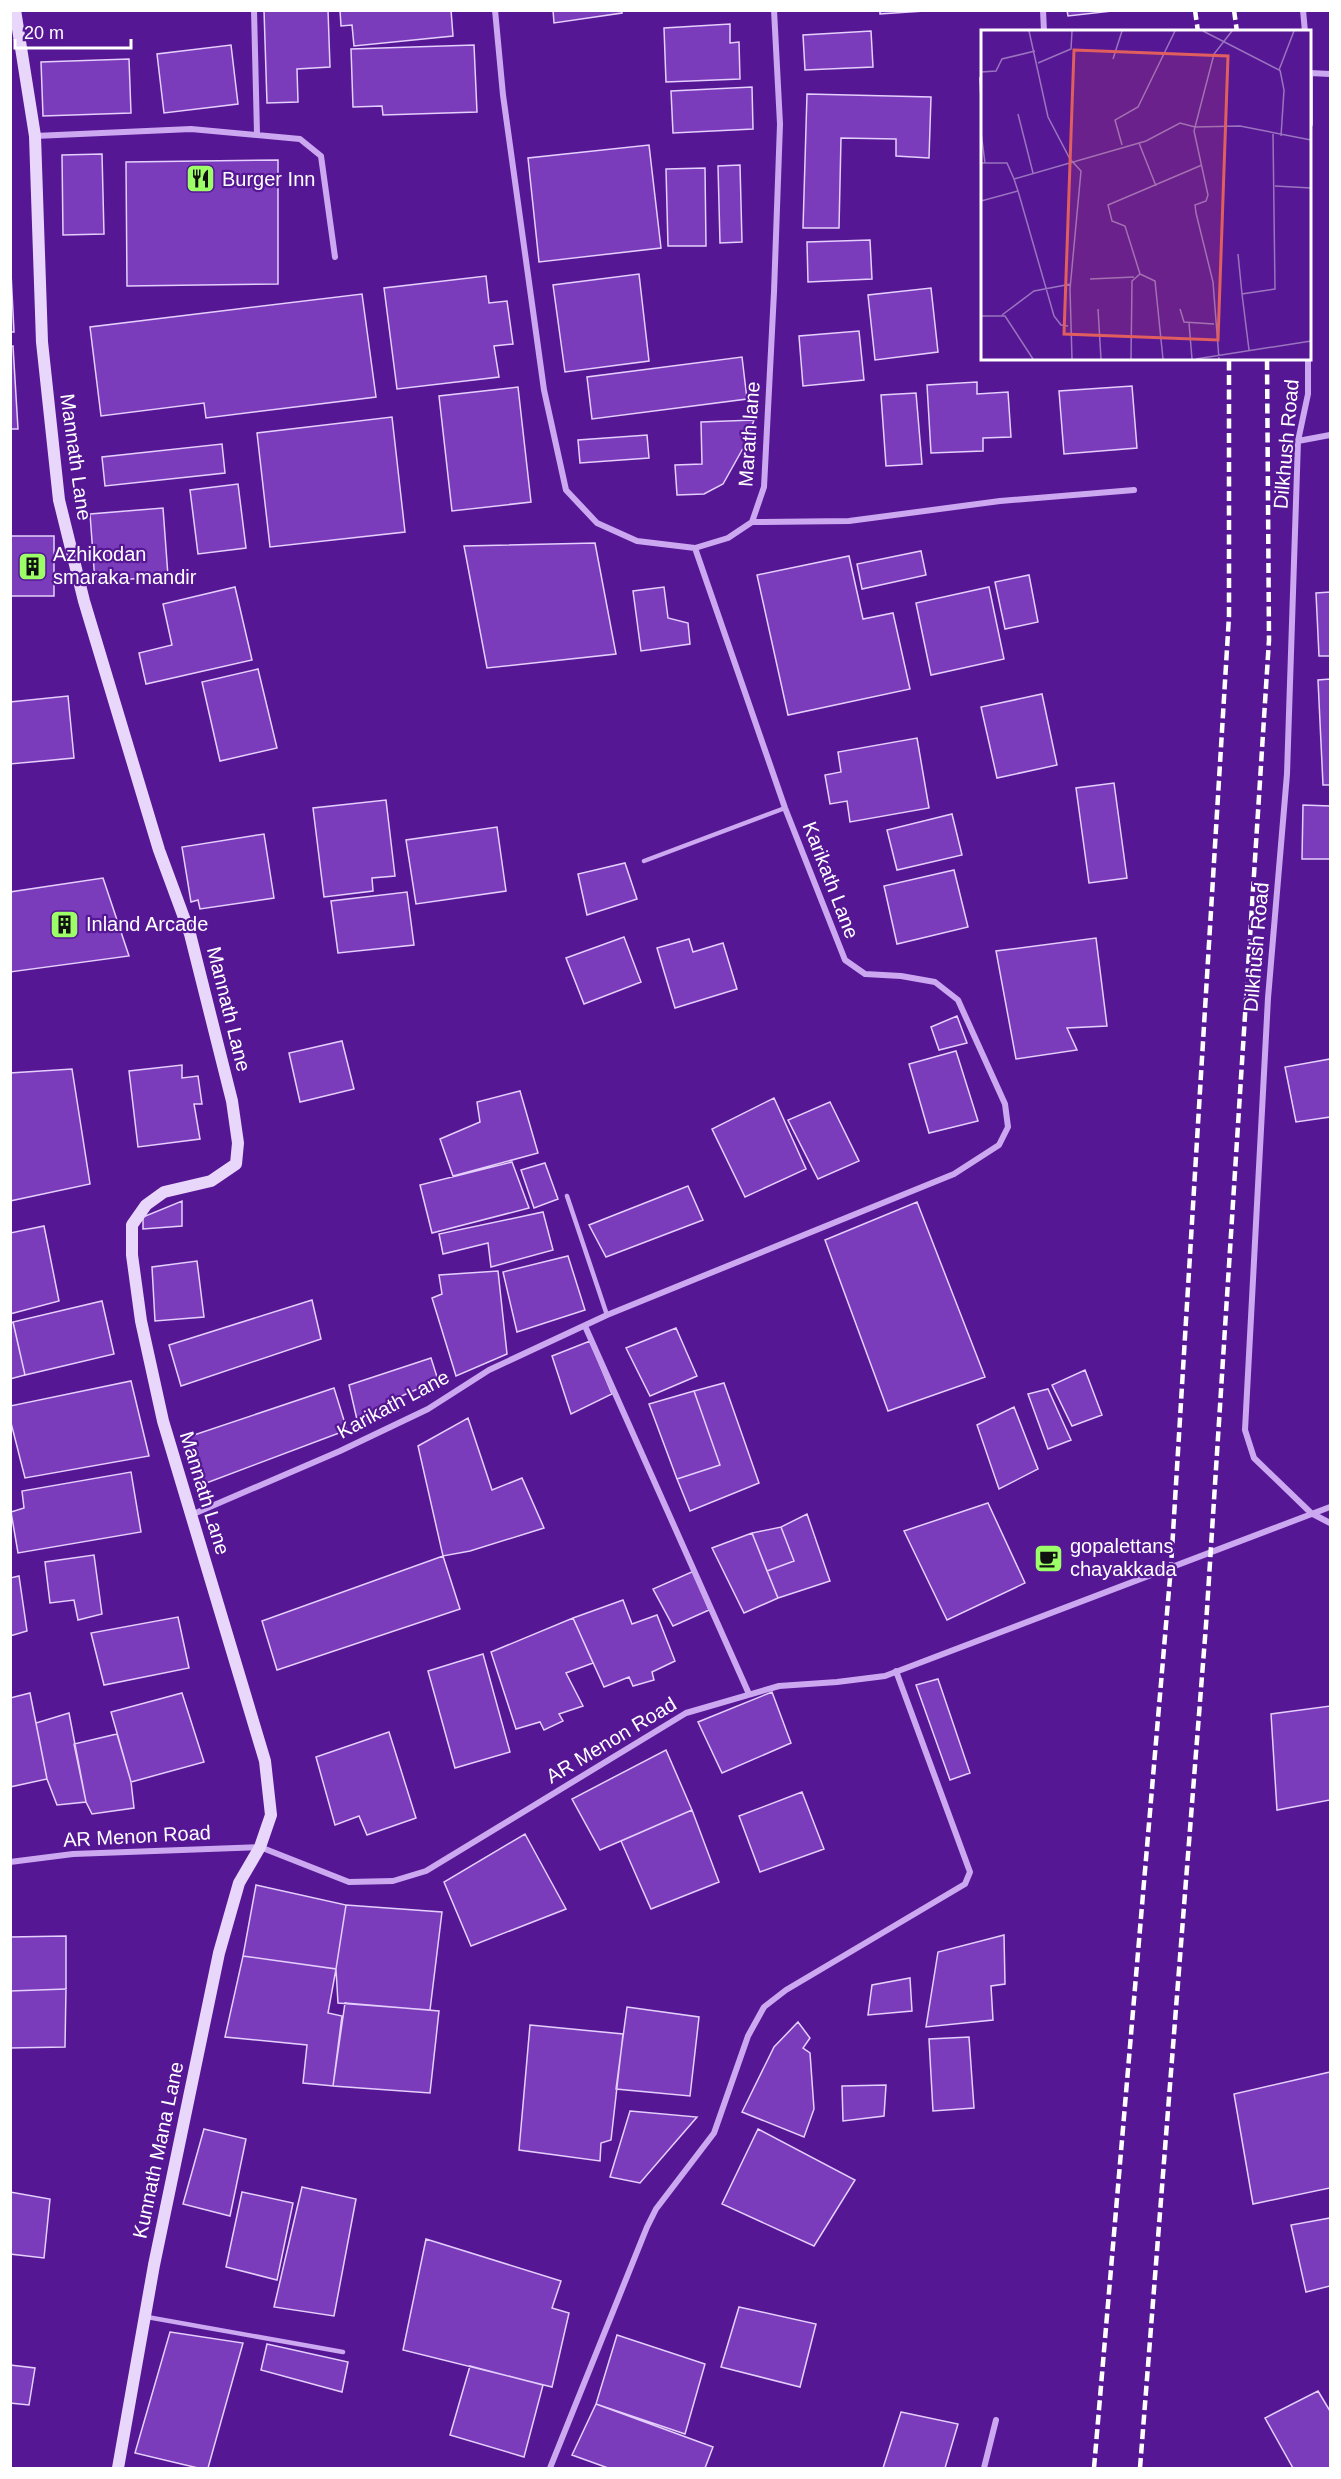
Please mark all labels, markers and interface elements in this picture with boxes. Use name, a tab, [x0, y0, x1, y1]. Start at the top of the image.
scale bar	[15, 12, 130, 50]
text: 20 m	[24, 23, 64, 43]
inset map	[981, 30, 1311, 360]
restaurant icon: Burger Inn	[185, 163, 217, 195]
place label: Burger Inn	[222, 168, 315, 190]
street label: Dilkhush Road	[1269, 378, 1303, 510]
street label: Marath lane	[734, 381, 764, 487]
street label: Mannath Lane	[56, 392, 96, 522]
place label: Azhikodan smaraka mandir	[53, 543, 197, 588]
building icon: Azhikodan smaraka mandir	[16, 550, 48, 582]
street label: Karikath Lane	[799, 818, 863, 942]
street label: Dilkhush Road	[1239, 881, 1273, 1013]
building icon: Inland Arcade	[49, 908, 81, 940]
place label: Inland Arcade	[86, 913, 208, 935]
street label: Mannath Lane	[203, 944, 255, 1074]
street label: Karikath Lane	[333, 1365, 453, 1443]
street label: Mannath Lane	[176, 1429, 234, 1557]
place label: gopalettans chayakkada	[1070, 1535, 1178, 1580]
cafe icon: gopalettans chayakkada	[1033, 1542, 1065, 1574]
street label: AR Menon Road	[542, 1692, 680, 1788]
street label: AR Menon Road	[63, 1821, 211, 1851]
street label: Kunnath Mana Lane	[129, 2060, 187, 2240]

